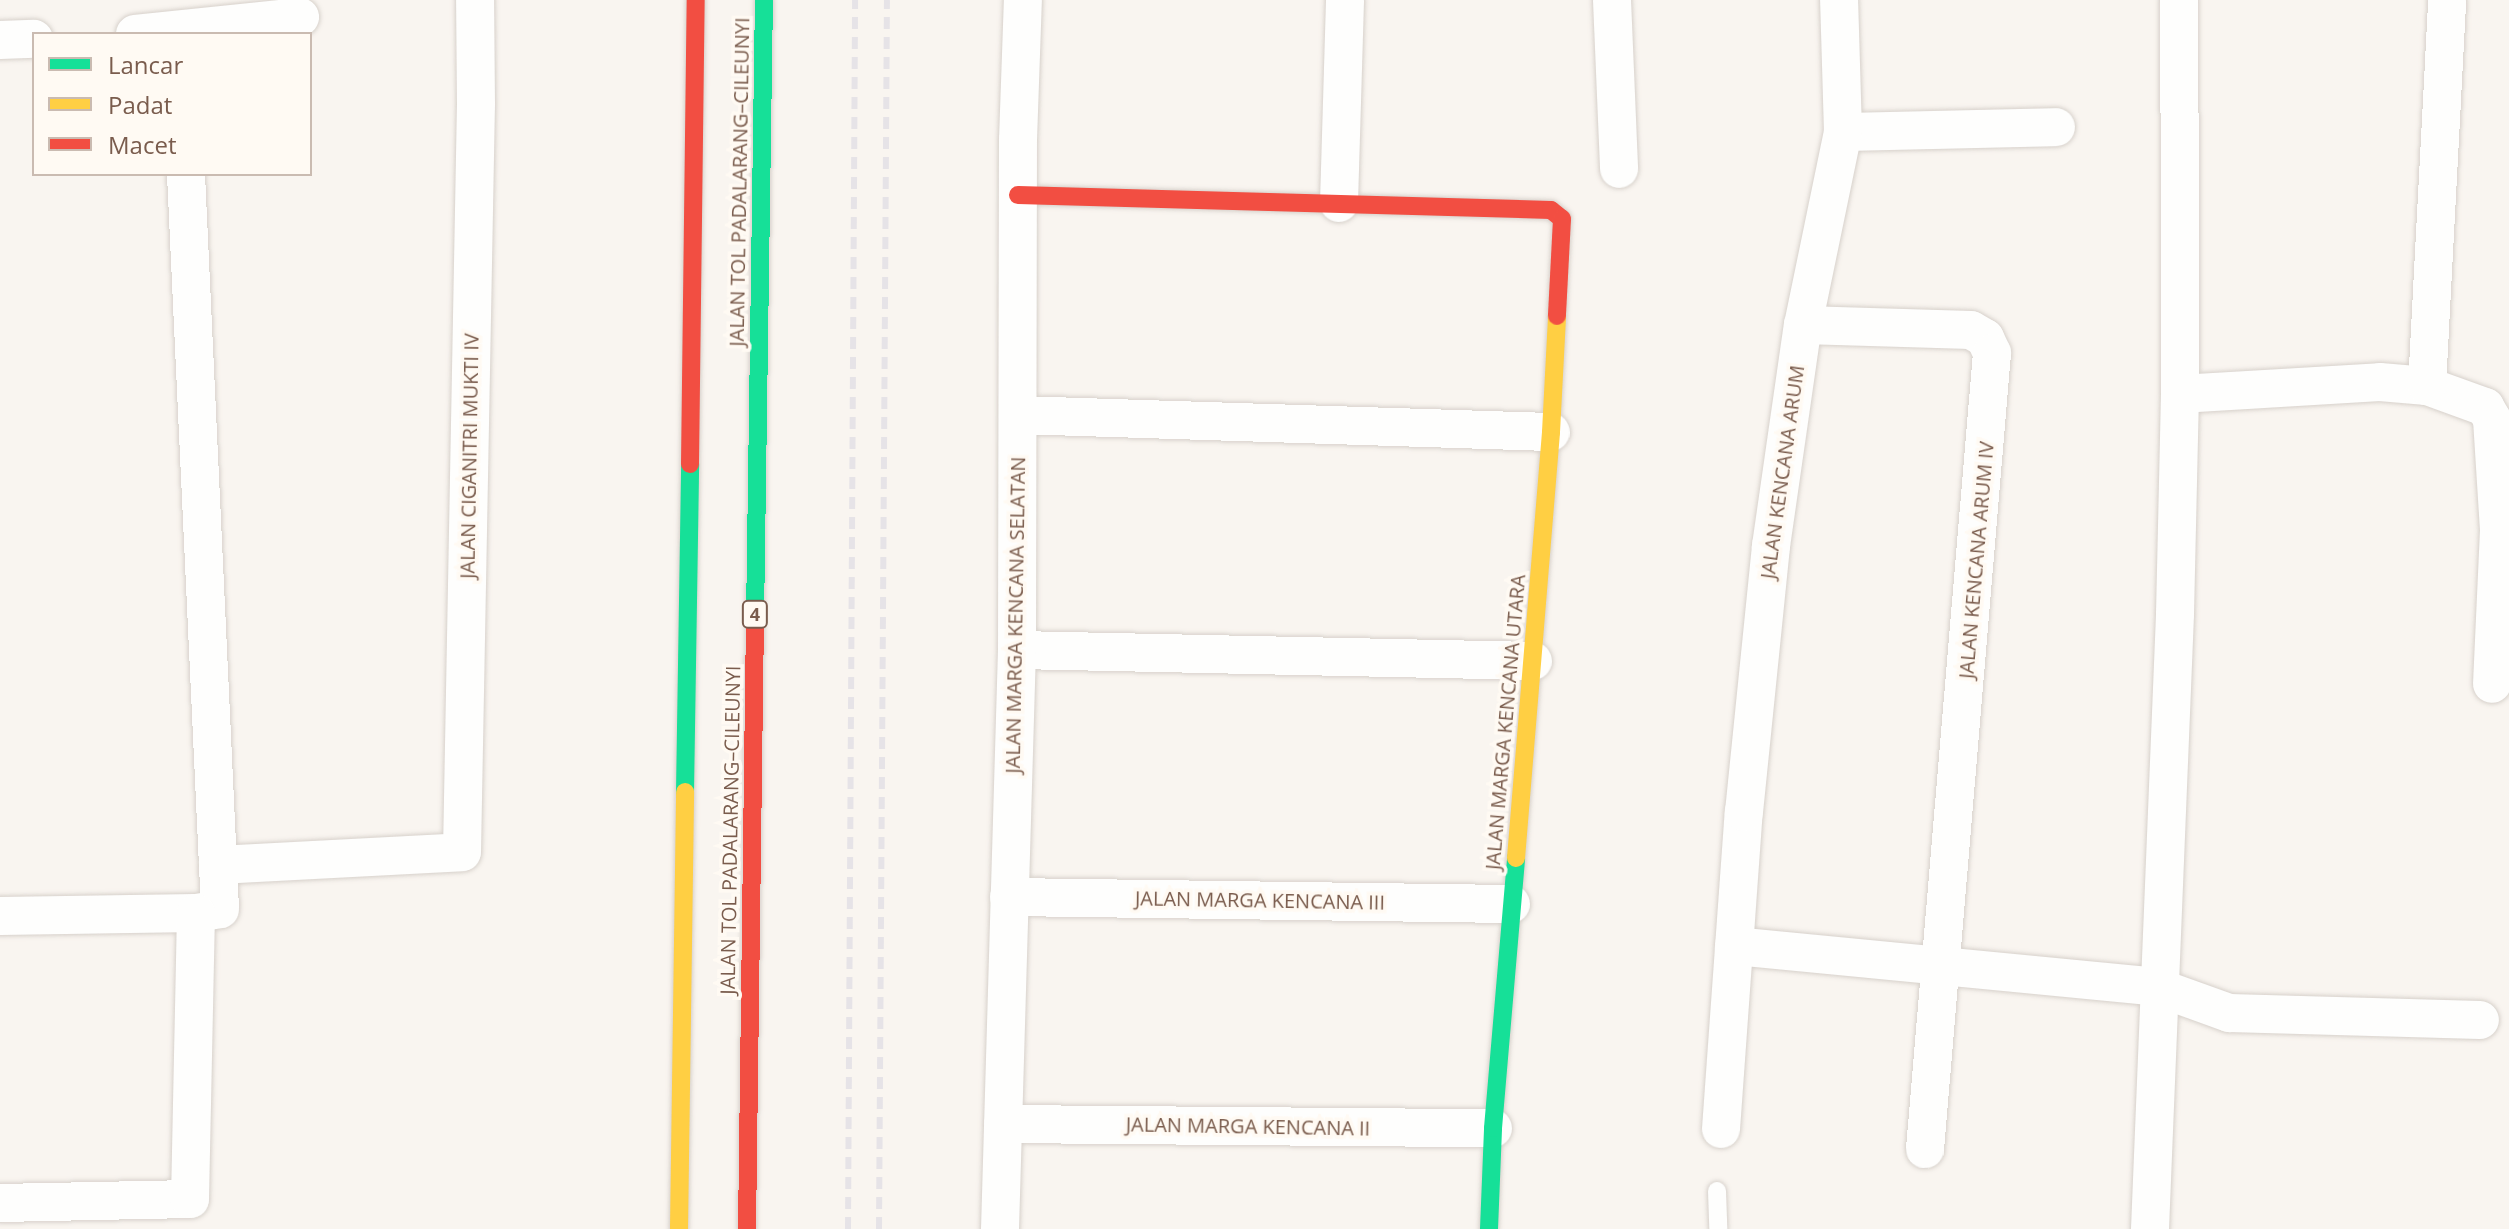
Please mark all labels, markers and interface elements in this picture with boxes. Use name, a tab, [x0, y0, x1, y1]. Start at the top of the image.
street label: JALAN TOL PADALARANG–CILEUNYI	[724, 17, 754, 347]
legend	[32, 32, 312, 176]
text: Lancar	[108, 48, 183, 81]
text: Padat	[108, 88, 172, 121]
text: Macet	[108, 128, 176, 161]
street label: JALAN CIGANITRI MUKTI IV	[455, 333, 483, 579]
street label: JALAN KENCANA ARUM	[1755, 364, 1809, 580]
street label: JALAN KENCANA ARUM IV	[1954, 440, 1998, 680]
street label: JALAN MARGA KENCANA SELATAN	[1000, 456, 1030, 774]
street label: JALAN MARGA KENCANA UTARA	[1480, 573, 1530, 871]
road number: 4	[741, 600, 769, 628]
street label: JALAN TOL PADALARANG–CILEUNYI	[715, 665, 745, 995]
street label: JALAN MARGA KENCANA III	[1135, 886, 1385, 914]
street label: JALAN MARGA KENCANA II	[1126, 1112, 1370, 1140]

